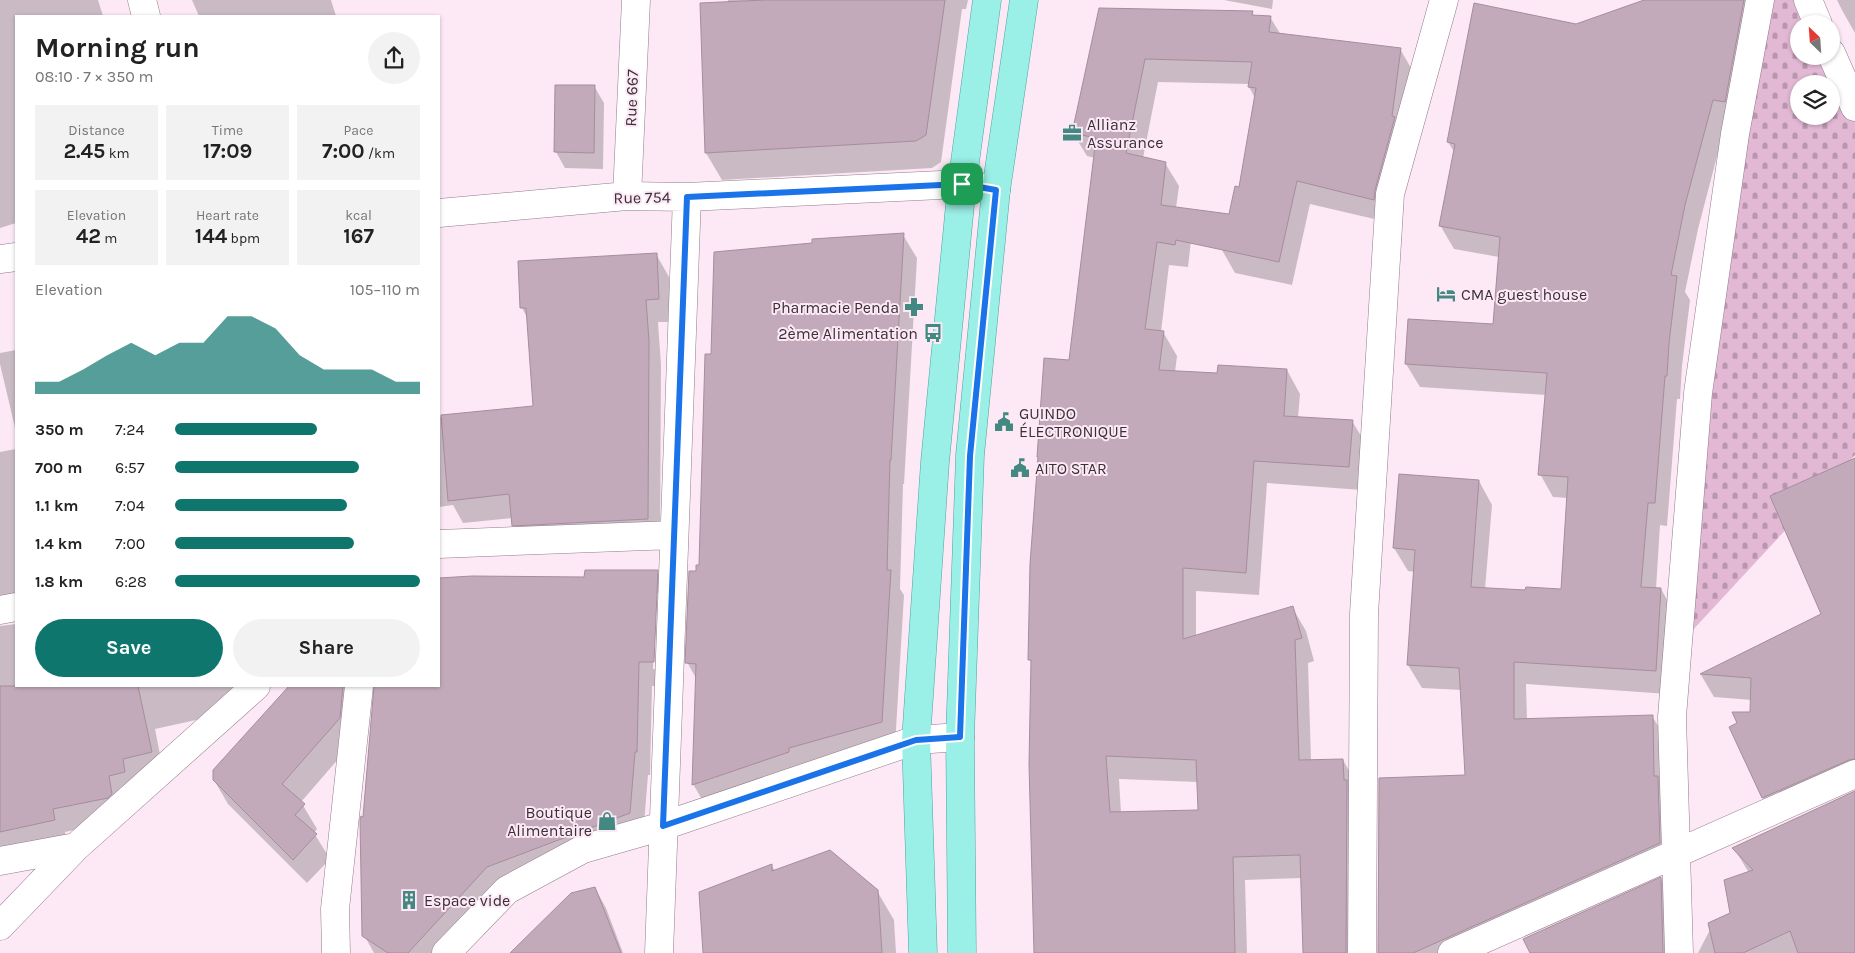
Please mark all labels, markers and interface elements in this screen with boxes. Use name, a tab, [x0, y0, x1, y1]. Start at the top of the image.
north arrow	[1790, 15, 1840, 65]
map controls	[1790, 15, 1840, 125]
text: Morning run	[35, 31, 200, 64]
button: share	[368, 32, 420, 84]
text: 08:10 · 7 × 350 m	[35, 67, 154, 86]
street label: Rue 667	[621, 69, 642, 127]
button: layers	[1790, 75, 1840, 125]
place label: Allianz Assurance	[1087, 115, 1163, 152]
text: Distance	[68, 122, 125, 139]
text: Time	[212, 122, 243, 139]
text: Pace	[344, 122, 373, 139]
office icon: Allianz Assurance	[1061, 122, 1083, 144]
text: 2.45	[63, 139, 105, 163]
text: 17:09	[203, 139, 252, 163]
text: 7:00	[322, 139, 365, 163]
text: km	[105, 145, 130, 162]
text: /km	[365, 145, 395, 162]
pin	[941, 163, 983, 205]
icon: arrive	[948, 170, 976, 198]
street label: Rue 754	[613, 188, 671, 207]
text: Elevation	[67, 207, 126, 224]
text: Heart rate	[196, 207, 259, 224]
text: kcal	[345, 207, 372, 224]
text: 42	[76, 224, 101, 248]
text: 144	[195, 224, 227, 248]
text: 167	[343, 224, 374, 248]
text: m	[101, 230, 117, 247]
text: bpm	[227, 230, 260, 247]
text: Elevation	[35, 280, 103, 299]
text: 105–110 m	[350, 280, 420, 299]
hotel icon: CMA guest house	[1435, 283, 1457, 305]
place label: CMA guest house	[1461, 285, 1587, 304]
pharmacy icon: Pharmacie Penda	[903, 296, 925, 318]
place label: Pharmacie Penda	[772, 298, 899, 317]
bus stop icon: 2ème Alimentation	[922, 322, 944, 344]
place label: 2ème Alimentation	[778, 324, 918, 343]
place label: GUINDO ÉLECTRONIQUE	[1019, 404, 1128, 441]
public building icon: GUINDO ÉLECTRONIQUE	[993, 411, 1015, 433]
text: 350 m	[35, 420, 84, 439]
text: 7:24	[115, 420, 144, 439]
public building icon: AITO STAR	[1009, 457, 1031, 479]
text: 700 m	[35, 458, 82, 477]
text: 6:57	[115, 458, 144, 477]
place label: AITO STAR	[1035, 459, 1107, 478]
text: 1.1 km	[35, 496, 79, 515]
text: 7:04	[115, 496, 145, 515]
text: 1.4 km	[35, 534, 82, 553]
text: 7:00	[115, 534, 145, 553]
text: 1.8 km	[35, 572, 83, 591]
text: 6:28	[115, 572, 147, 591]
button: Save	[35, 619, 223, 677]
button: Share	[233, 619, 420, 677]
place label: Boutique Alimentaire	[507, 803, 592, 840]
shop icon: Boutique Alimentaire	[596, 810, 618, 832]
building icon: Espace vide	[398, 889, 420, 911]
place label: Espace vide	[424, 891, 510, 910]

